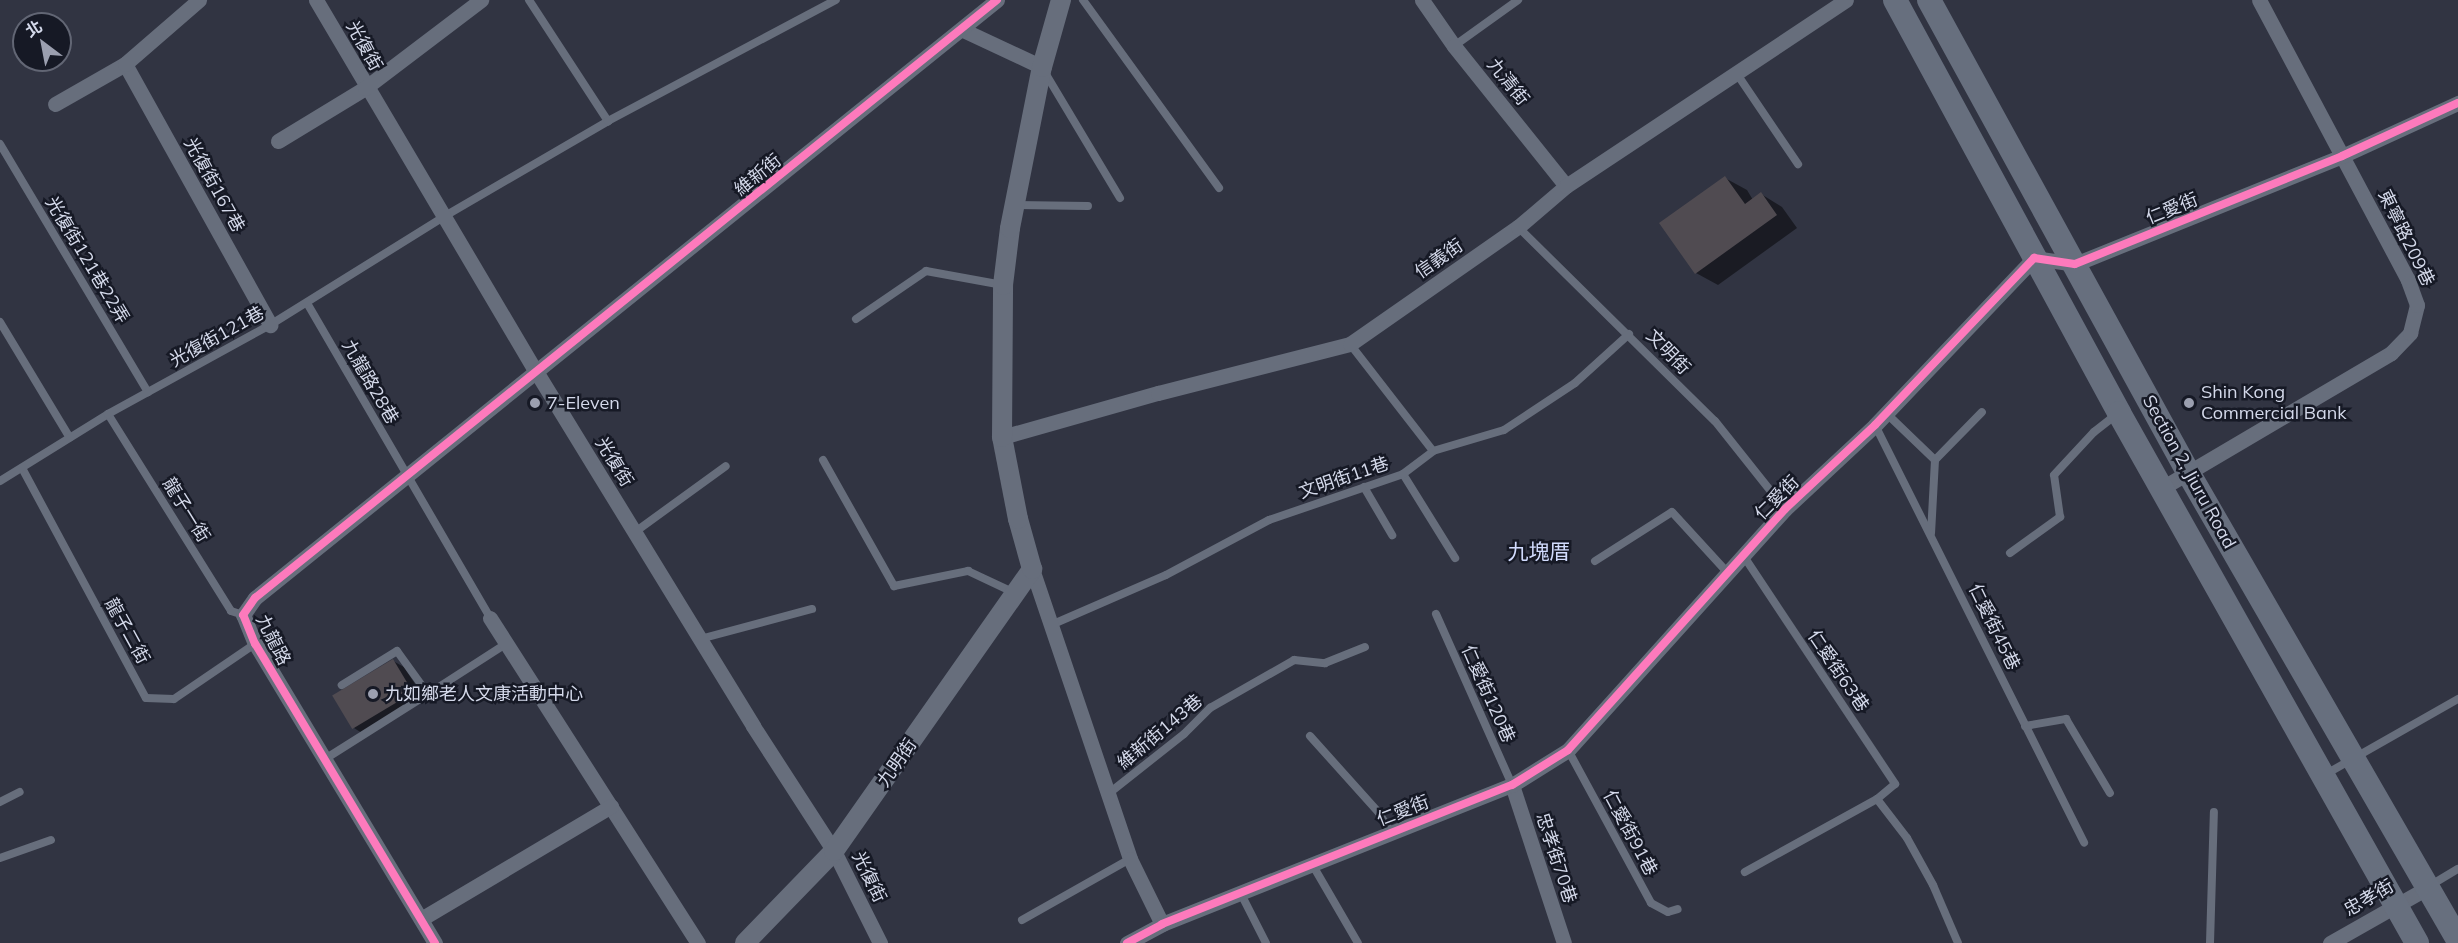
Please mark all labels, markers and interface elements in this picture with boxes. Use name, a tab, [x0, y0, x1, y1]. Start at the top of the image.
north arrow	[12, 12, 72, 72]
text: 北	[21, 16, 46, 41]
street label: 光復街	[341, 17, 387, 75]
street label: 九清街	[1483, 54, 1533, 110]
street label: 光復街167巷	[179, 134, 249, 236]
street label: 維新街	[730, 150, 786, 200]
street label: 東寧路209巷	[2373, 186, 2439, 290]
street label: 仁愛街	[2143, 189, 2201, 229]
street label: 光復街121巷22弄	[41, 193, 133, 327]
street label: 信義街	[1411, 235, 1467, 283]
street label: 光復街121巷	[166, 302, 268, 372]
street label: 文明街	[1641, 325, 1695, 379]
street label: 九龍路28巷	[337, 336, 403, 428]
place label: Shin Kong Commercial Bank	[2201, 382, 2347, 424]
place label: 7-Eleven	[547, 392, 620, 414]
street label: Section 2, Jiuru Road	[2138, 392, 2240, 552]
marker: 7-Eleven	[528, 396, 542, 410]
marker: Shin Kong Commercial Bank	[2182, 396, 2196, 410]
street label: 光復街	[591, 433, 637, 491]
street label: 文明街11巷	[1296, 453, 1392, 503]
street label: 仁愛街	[1750, 471, 1804, 525]
street label: 龍子一街	[158, 474, 214, 546]
district label: 九塊厝	[1508, 538, 1570, 564]
street label: 仁愛街45巷	[1964, 580, 2024, 674]
street label: 龍子二街	[100, 594, 154, 668]
street label: 九龍路	[251, 611, 295, 669]
street label: 仁愛街63巷	[1803, 626, 1873, 716]
street label: 仁愛街120巷	[1457, 642, 1519, 746]
place label: 九如鄉老人文康活動中心	[385, 683, 583, 705]
marker: 九如鄉老人文康活動中心	[366, 687, 380, 701]
street label: 維新街143巷	[1113, 690, 1207, 774]
street label: 九明街	[873, 735, 921, 791]
street label: 仁愛街91巷	[1598, 787, 1662, 879]
street label: 仁愛街	[1374, 791, 1432, 831]
street label: 忠孝街70巷	[1531, 810, 1581, 906]
street label: 光復街	[847, 848, 891, 906]
street label: 忠孝街	[2340, 875, 2398, 921]

